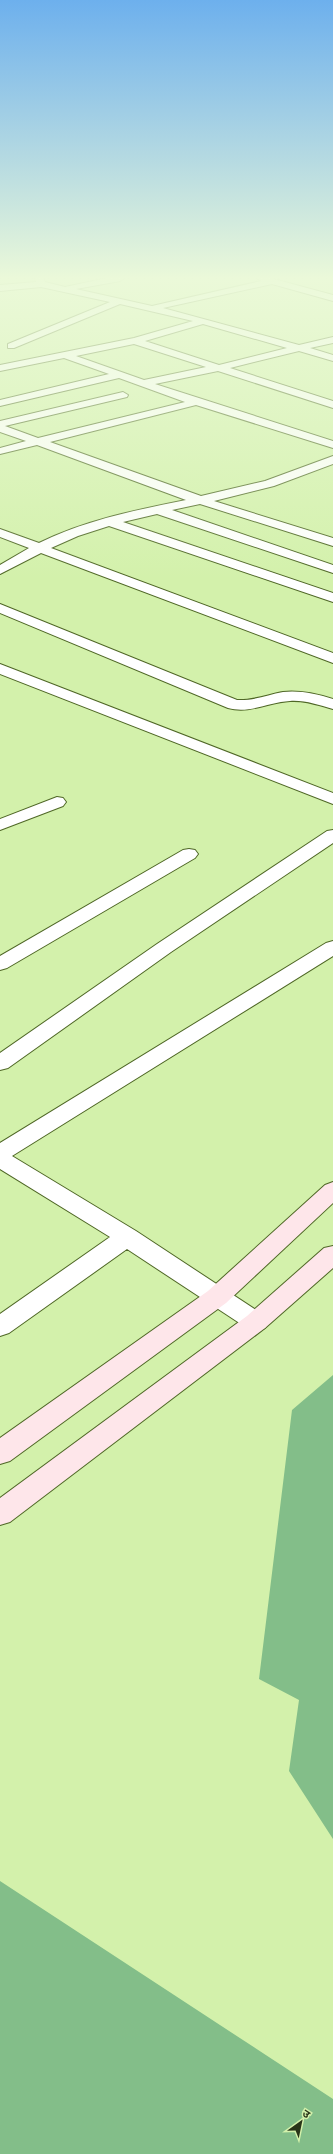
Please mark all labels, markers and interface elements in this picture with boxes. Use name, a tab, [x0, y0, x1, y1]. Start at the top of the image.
north arrow	[281, 2102, 321, 2142]
text: उ	[300, 2107, 313, 2122]

